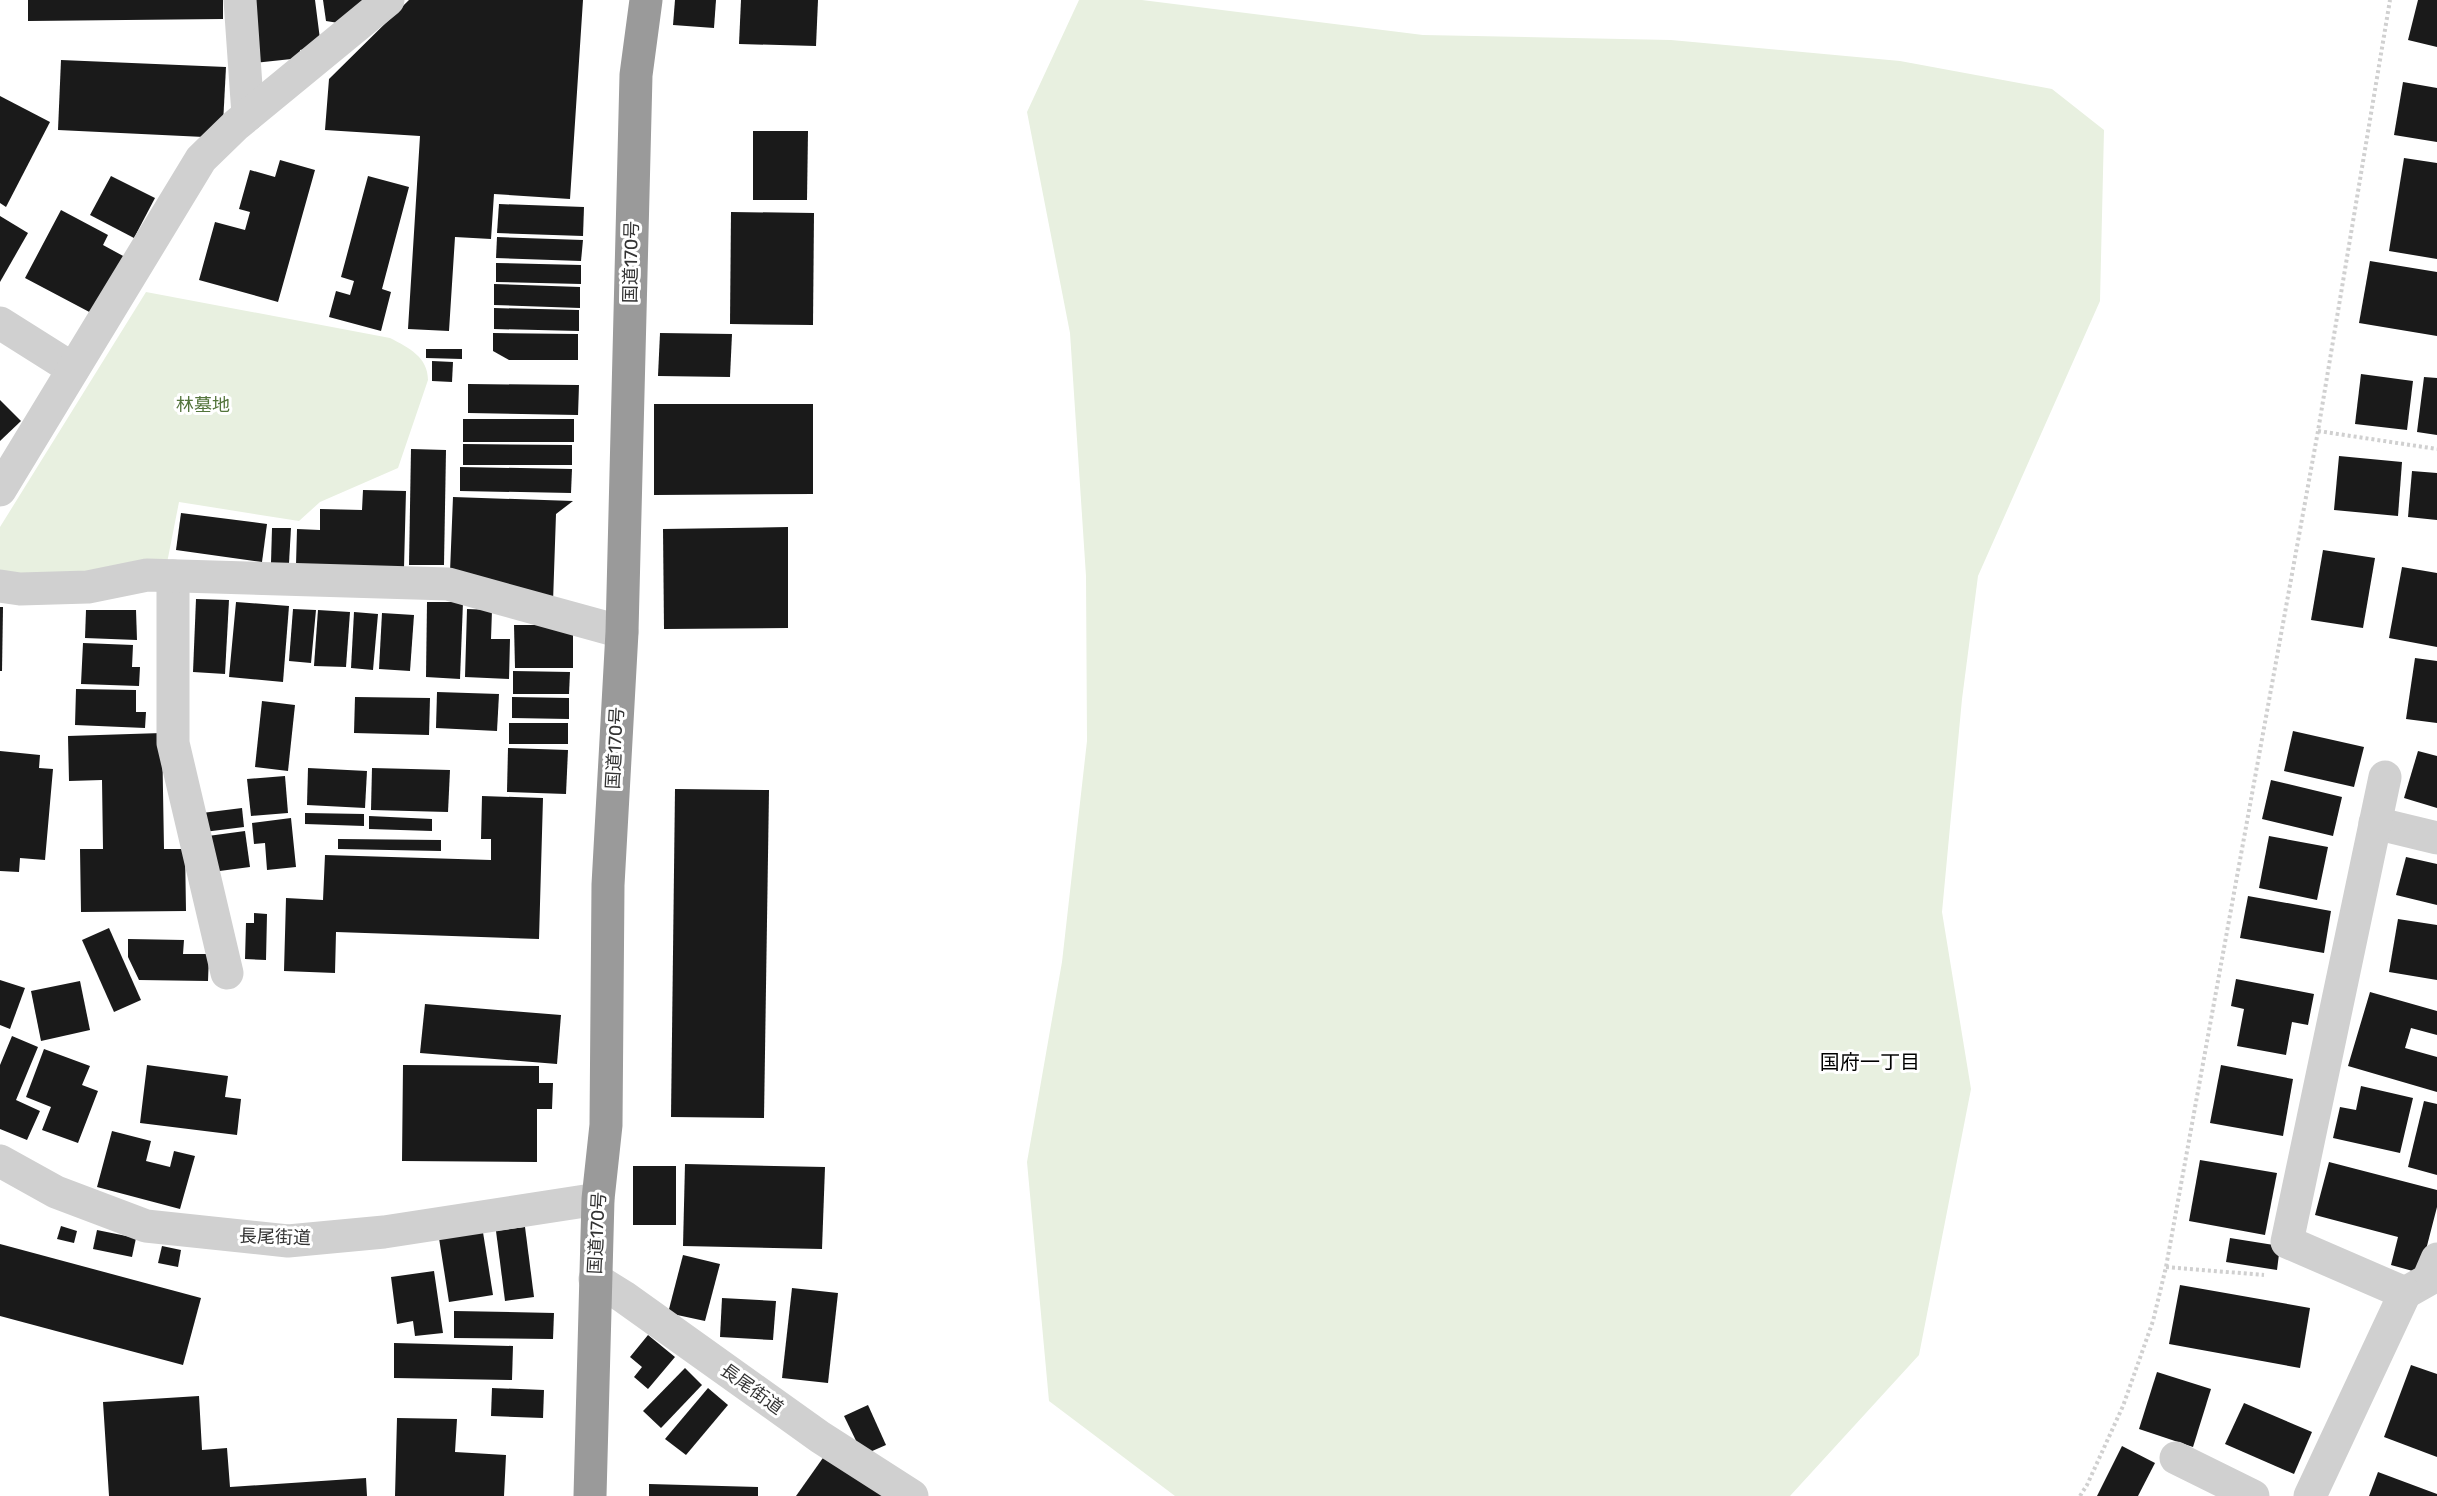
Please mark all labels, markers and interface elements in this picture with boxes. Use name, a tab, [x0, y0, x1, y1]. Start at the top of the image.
street label: 国道170号	[619, 221, 643, 303]
park label: 林墓地	[176, 394, 230, 416]
street label: 国道170号	[602, 706, 628, 790]
district label: 国府一丁目	[1820, 1050, 1920, 1074]
street label: 国道170号	[584, 1191, 610, 1275]
street label: 長尾街道	[239, 1225, 311, 1249]
street label: 長尾街道	[716, 1359, 788, 1419]

